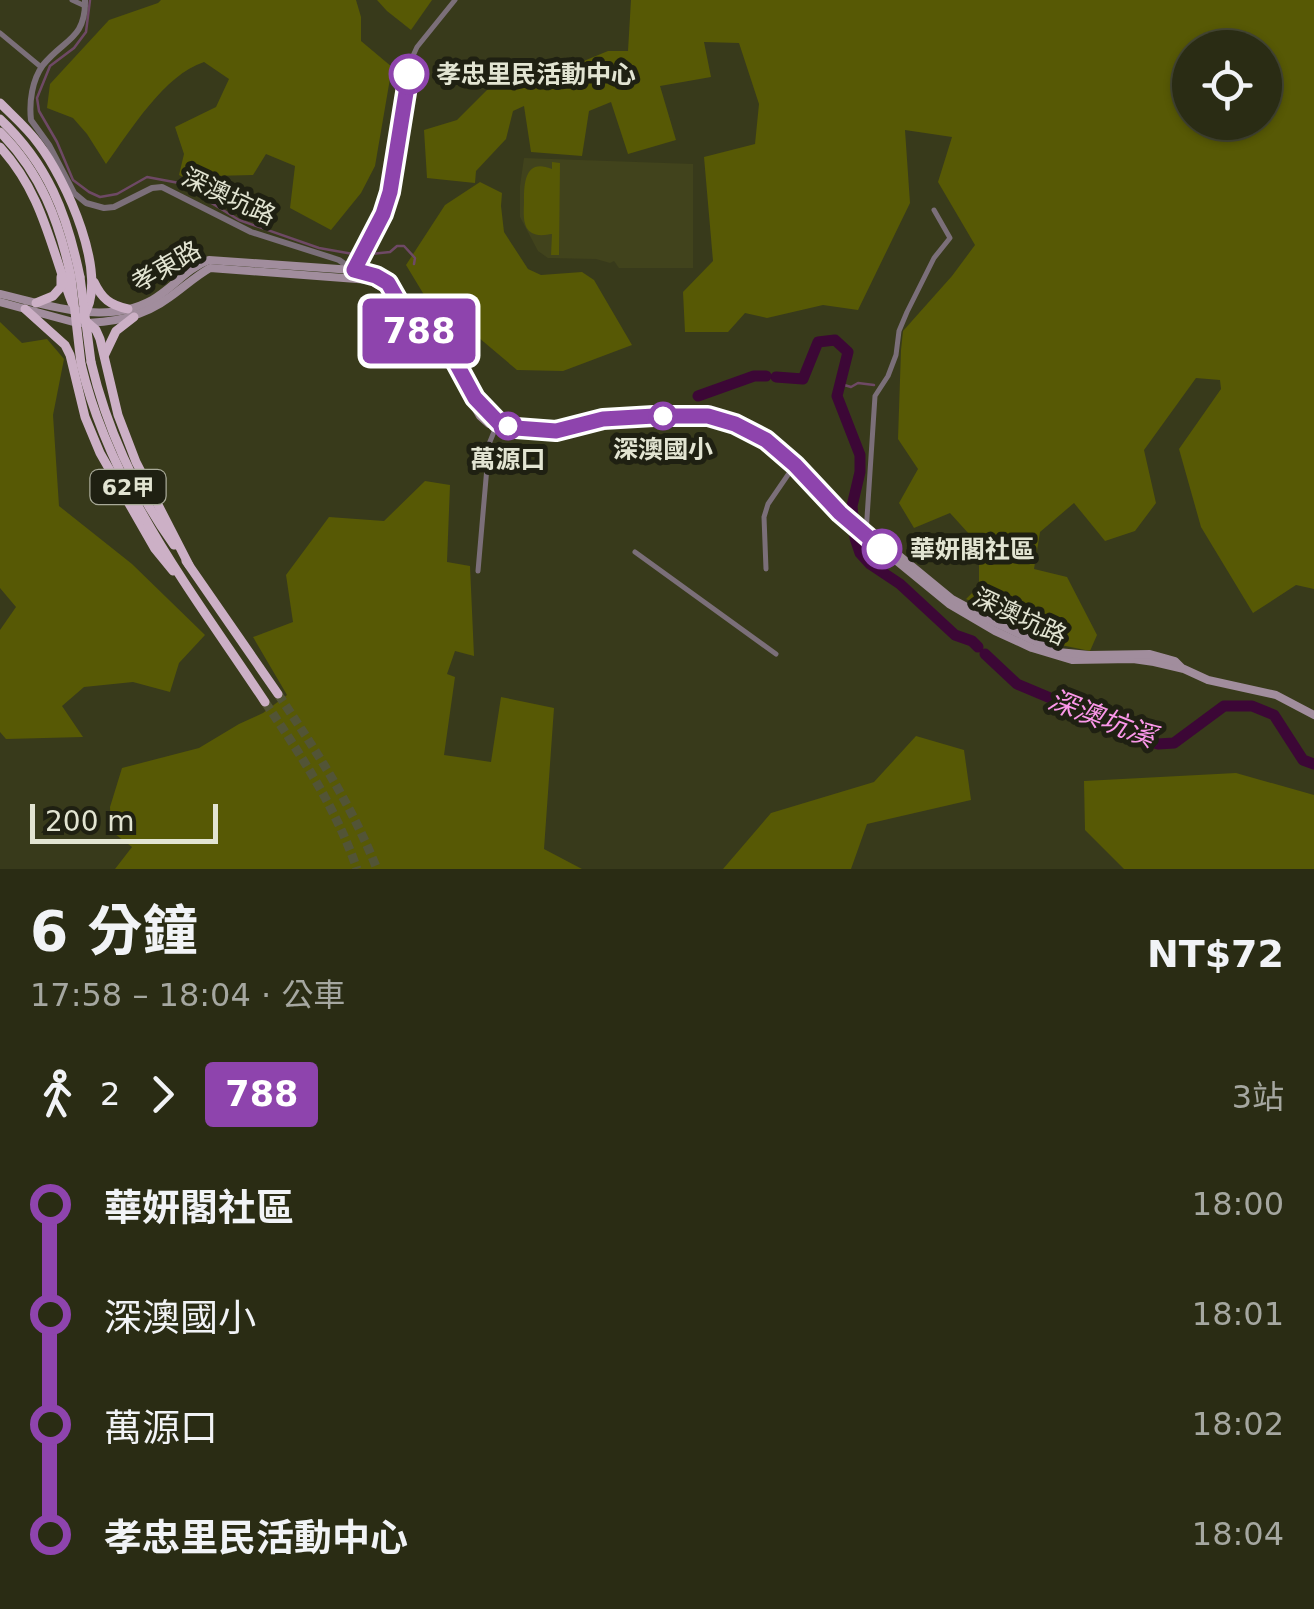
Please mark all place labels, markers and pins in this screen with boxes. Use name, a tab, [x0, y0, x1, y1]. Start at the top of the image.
marker: 孝忠里民活動中心	[390, 55, 428, 93]
place label: 孝忠里民活動中心	[436, 60, 636, 89]
marker: 深澳國小	[650, 403, 676, 429]
marker: 萬源口	[495, 413, 521, 439]
place label: 深澳國小	[613, 435, 713, 464]
place label: 萬源口	[470, 445, 546, 474]
marker: 華妍閣社區	[863, 530, 901, 568]
place label: 華妍閣社區	[910, 535, 1035, 564]

